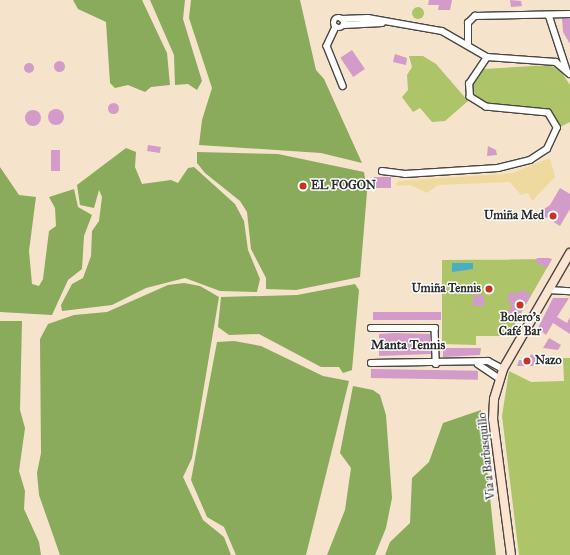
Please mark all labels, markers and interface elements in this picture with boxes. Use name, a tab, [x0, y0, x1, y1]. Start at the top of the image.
place label: EL FOGON	[311, 179, 376, 193]
marker: EL FOGON	[298, 181, 308, 191]
place label: Umiña Med	[484, 209, 544, 223]
marker: Umiña Med	[547, 210, 559, 222]
place label: Umiña Tennis	[411, 282, 481, 296]
marker: Umiña Tennis	[484, 284, 494, 294]
marker: Bolero’s Café Bar	[515, 300, 525, 310]
place label: Bolero’s Café Bar	[499, 311, 541, 339]
district label: Manta Tennis	[371, 337, 445, 353]
place label: Nazo	[535, 354, 562, 368]
marker: Nazo	[522, 356, 532, 366]
street label: Via a Barbasquillo	[475, 412, 499, 500]

